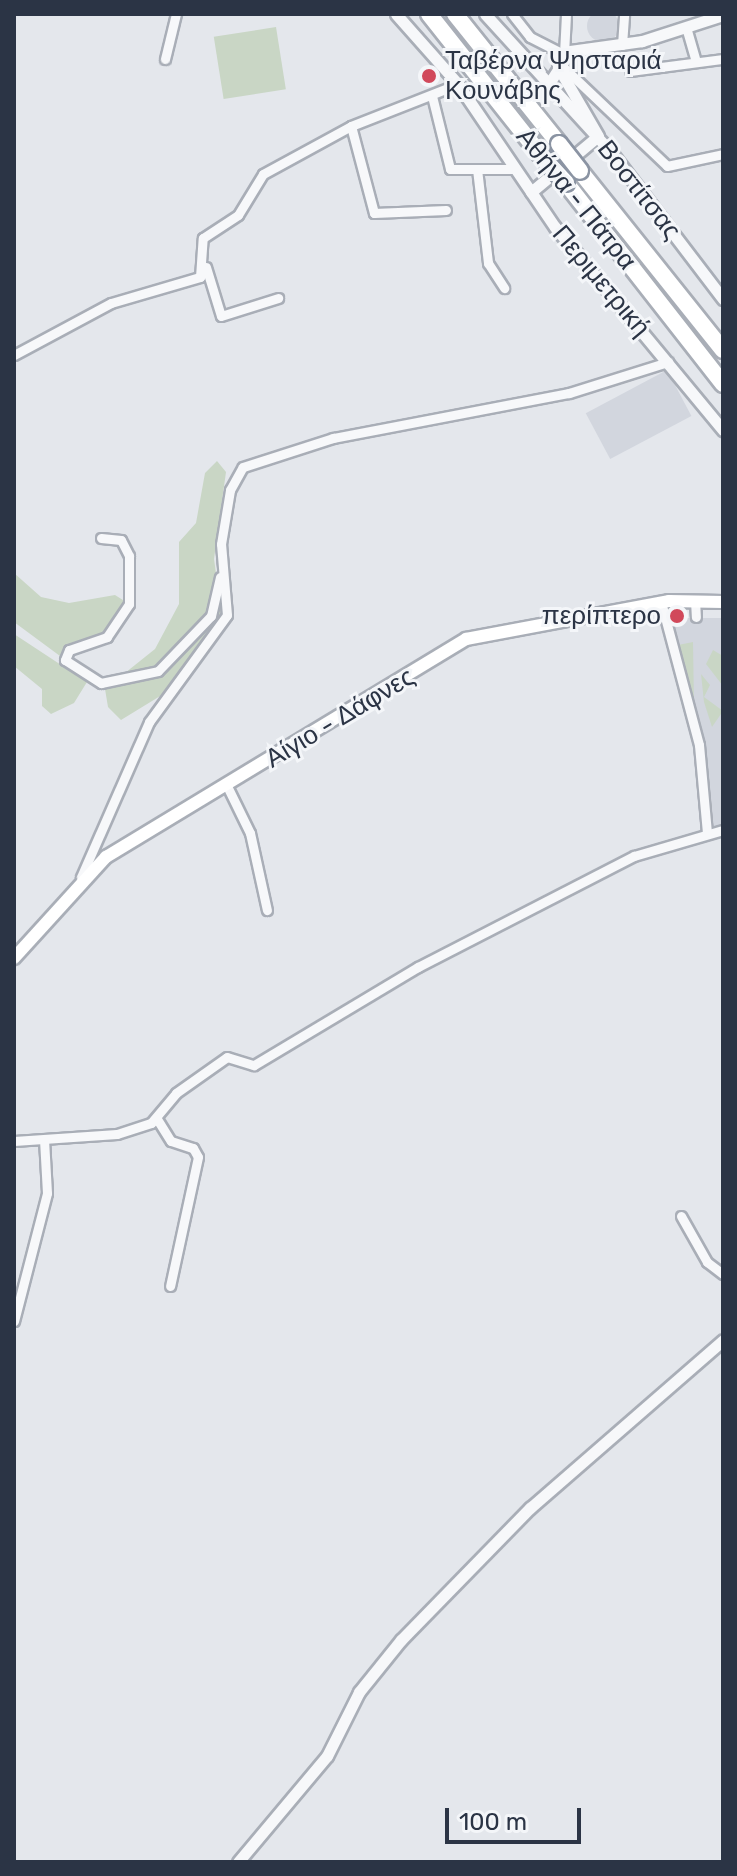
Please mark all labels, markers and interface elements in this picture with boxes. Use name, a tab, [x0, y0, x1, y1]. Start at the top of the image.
place label: Ταβέρνα Ψησταριά Κουνάβης	[445, 45, 662, 106]
marker: Ταβέρνα Ψησταριά Κουνάβης	[420, 67, 438, 85]
street label: Αθήνα - Πάτρα	[509, 122, 643, 276]
street label: Βοστίτσας	[591, 134, 687, 246]
street label: Περιμετρική	[545, 219, 657, 343]
place label: περίπτερο	[542, 600, 661, 632]
marker: περίπτερο	[668, 607, 686, 625]
street label: Αίγιο - Δάφνες	[260, 661, 420, 775]
scale bar	[449, 1792, 585, 1842]
text: 100 m	[459, 1808, 527, 1836]

